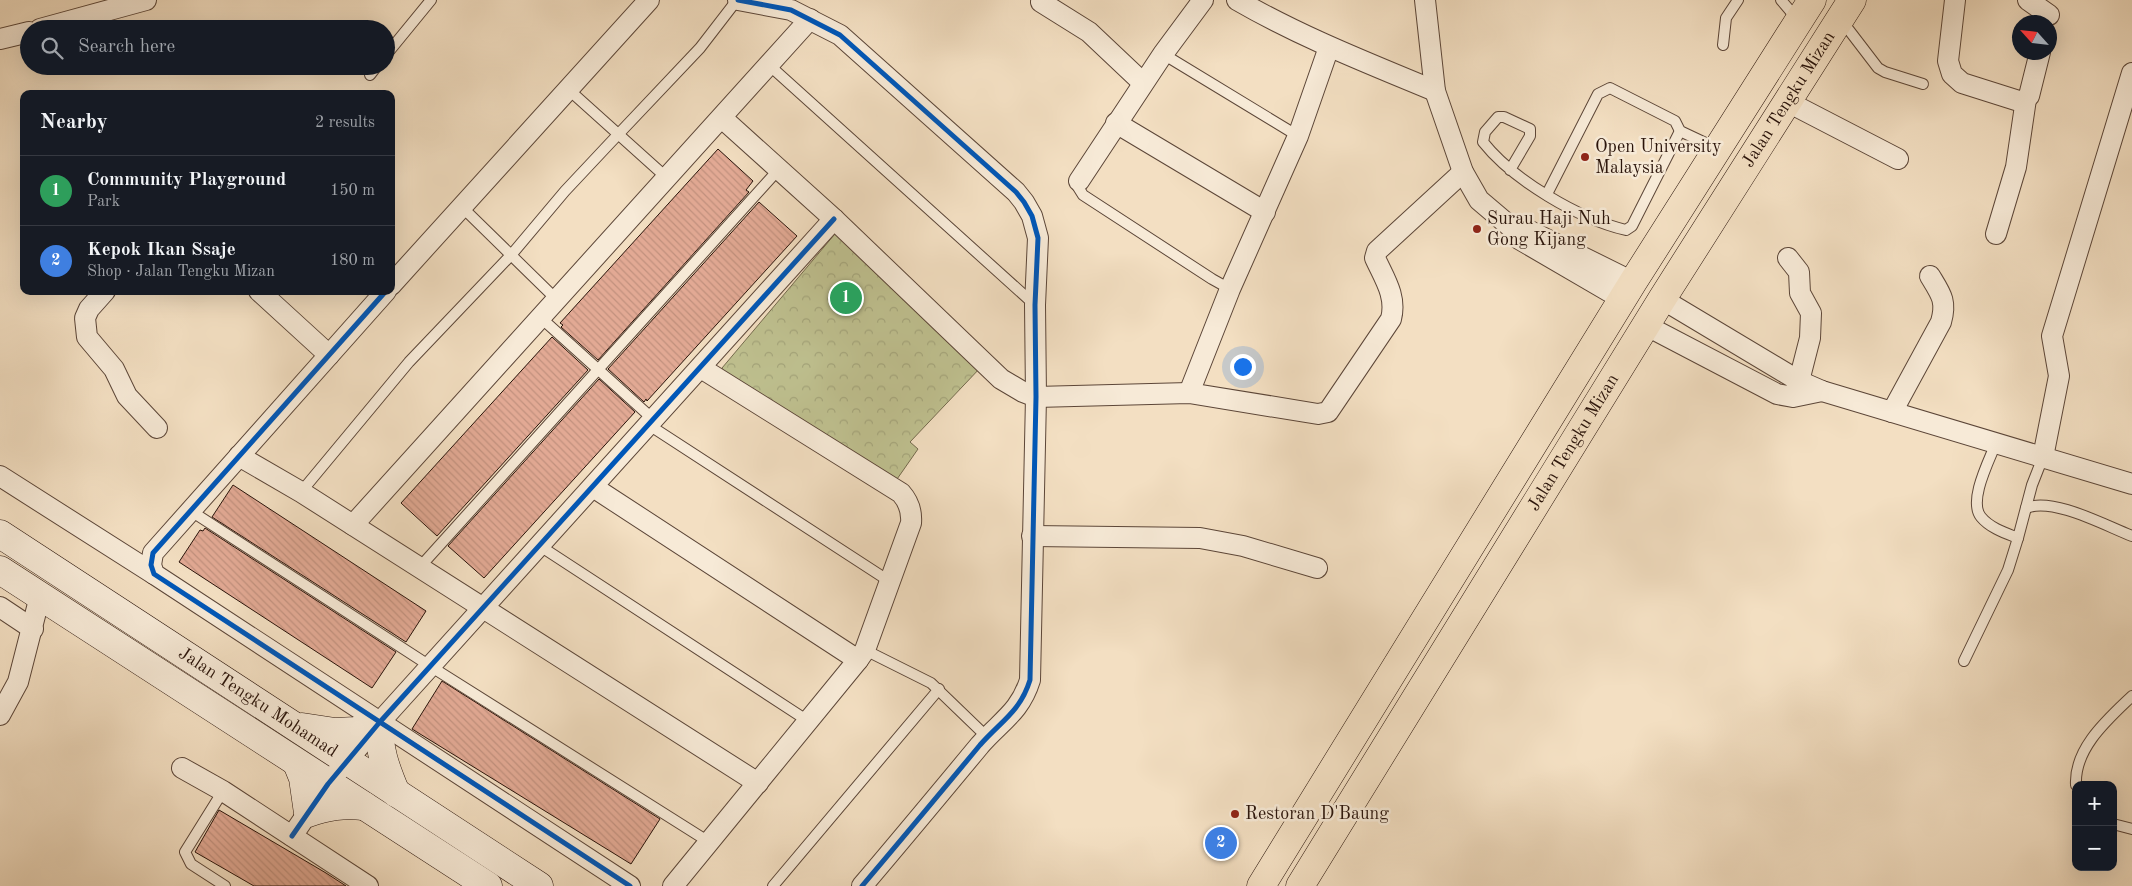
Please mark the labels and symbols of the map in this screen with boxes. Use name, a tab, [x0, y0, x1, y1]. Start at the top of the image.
north arrow	[2012, 15, 2057, 60]
street label: Jalan Tengku Mizan	[1739, 28, 1839, 171]
place label: Open University Malaysia	[1595, 138, 1722, 177]
marker: Open University Malaysia	[1579, 151, 1591, 163]
place label: Surau Haji Nuh Gong Kijang	[1487, 210, 1611, 249]
marker: Surau Haji Nuh Gong Kijang	[1471, 223, 1483, 235]
pin: 1	[830, 279, 862, 317]
your location	[1230, 354, 1256, 380]
street label: Jalan Tengku Mizan	[1525, 371, 1623, 514]
street label: Jalan Tengku Mohamad	[175, 644, 341, 761]
place label: Restoran D'Baung	[1245, 805, 1389, 823]
marker: Restoran D'Baung	[1229, 808, 1241, 820]
pin: 2	[1205, 824, 1237, 862]

